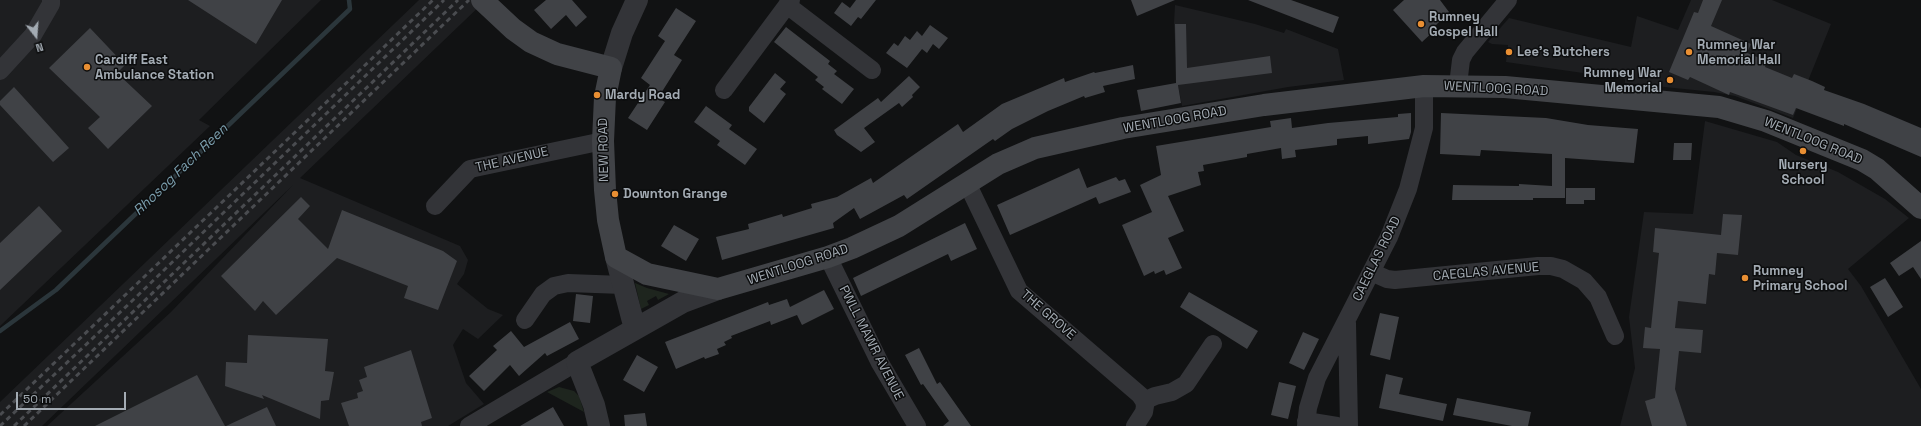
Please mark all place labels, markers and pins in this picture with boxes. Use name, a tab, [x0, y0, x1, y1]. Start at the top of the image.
place label: Rumney Gospel Hall	[1429, 9, 1498, 40]
marker: Rumney Gospel Hall	[1416, 19, 1426, 29]
place label: Rumney War Memorial Hall	[1697, 37, 1781, 68]
place label: Lee's Butchers	[1517, 44, 1610, 60]
marker: Lee's Butchers	[1504, 47, 1514, 57]
marker: Rumney War Memorial Hall	[1684, 47, 1694, 57]
place label: Cardiff East Ambulance Station	[95, 52, 214, 83]
marker: Cardiff East Ambulance Station	[82, 62, 92, 72]
place label: Rumney War Memorial	[1584, 65, 1662, 96]
marker: Rumney War Memorial	[1665, 75, 1675, 85]
place label: Mardy Road	[605, 87, 680, 103]
marker: Mardy Road	[592, 90, 602, 100]
marker: Nursery School	[1798, 146, 1808, 156]
place label: Nursery School	[1778, 157, 1828, 188]
place label: Downton Grange	[623, 186, 727, 202]
marker: Downton Grange	[610, 189, 620, 199]
place label: Rumney Primary School	[1753, 263, 1847, 294]
marker: Rumney Primary School	[1740, 273, 1750, 283]

